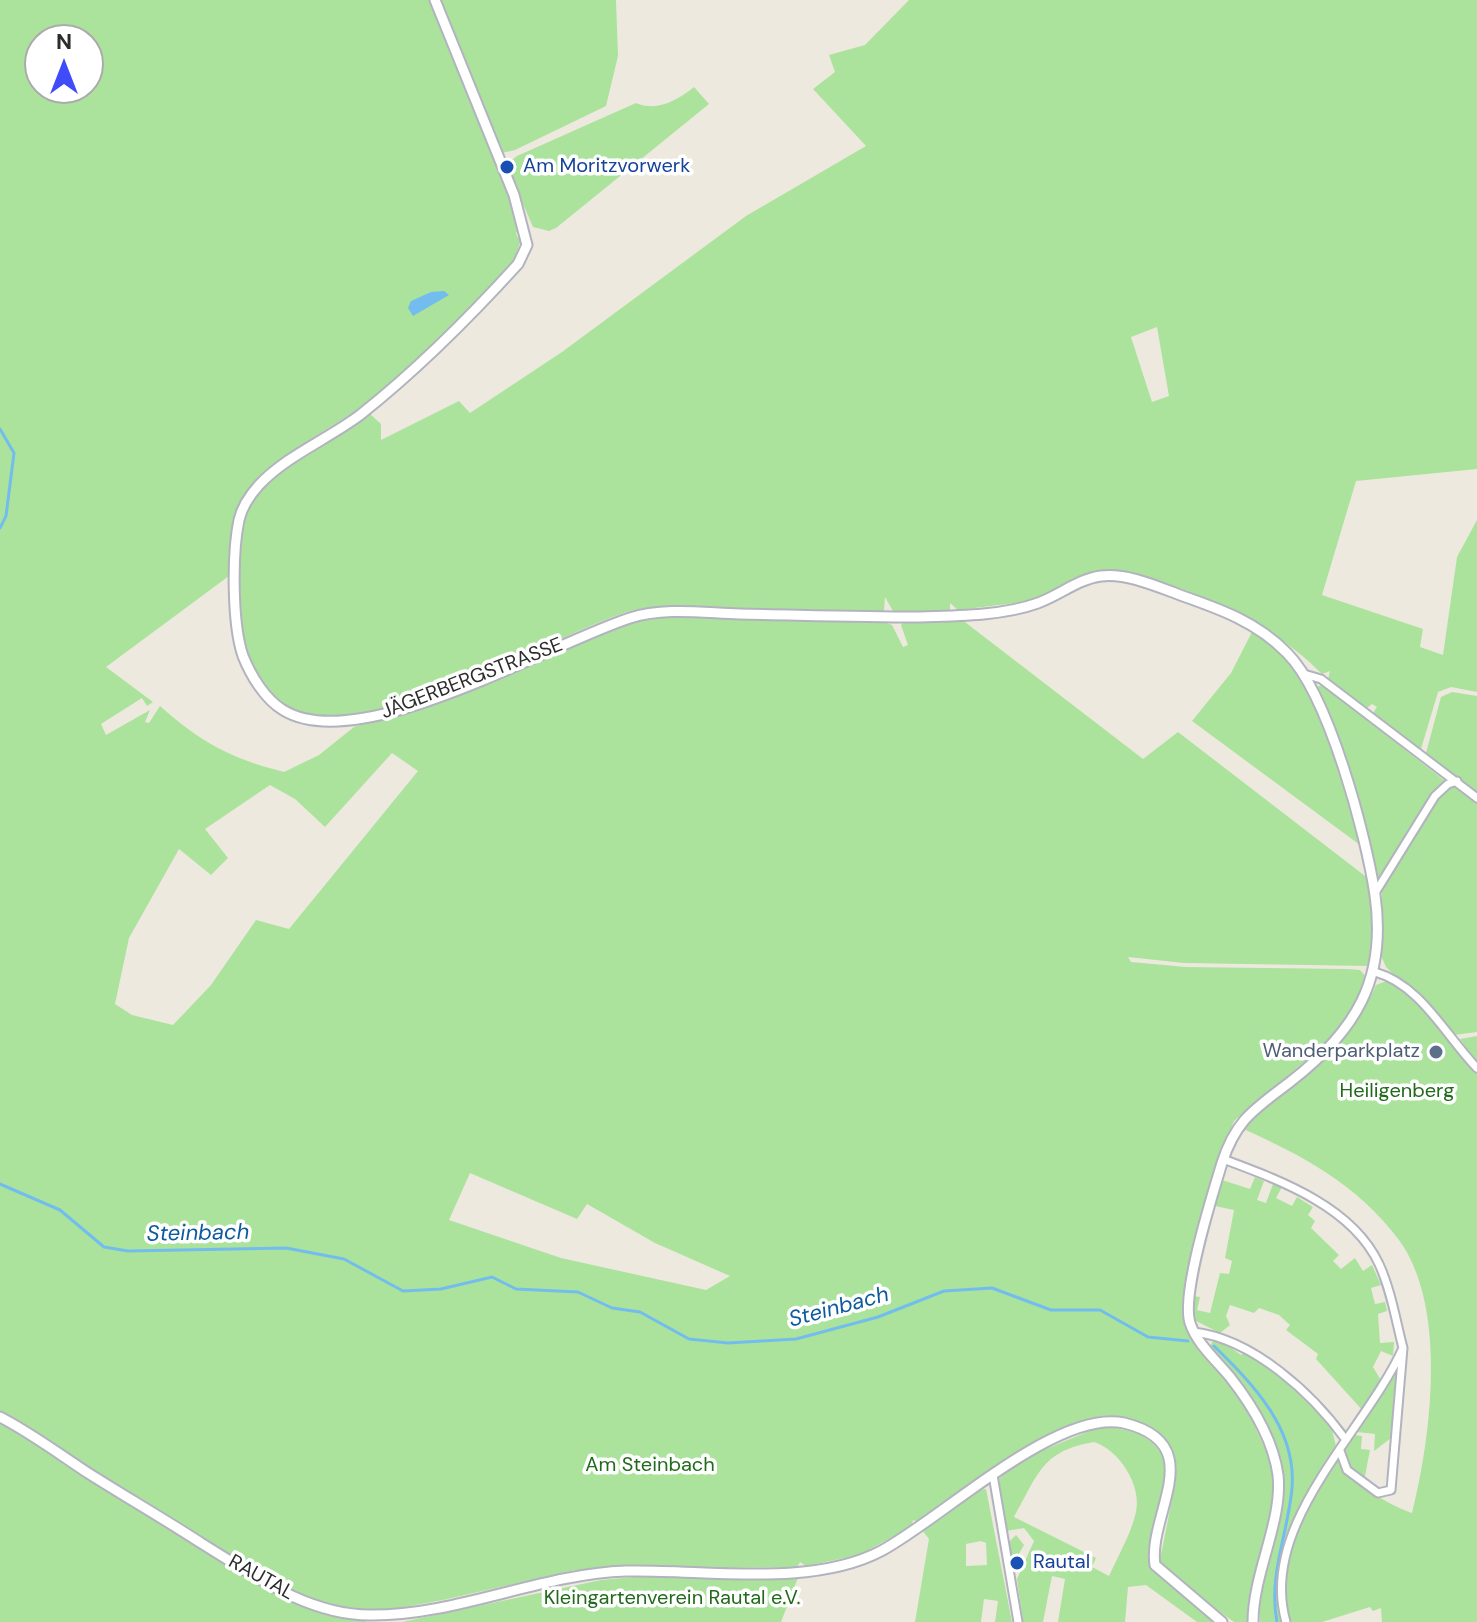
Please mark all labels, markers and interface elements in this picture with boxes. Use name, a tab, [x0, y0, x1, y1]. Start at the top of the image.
north arrow	[24, 24, 104, 104]
text: N	[56, 27, 72, 56]
place label: Am Moritzvorwerk	[523, 155, 690, 179]
marker: Am Moritzvorwerk	[498, 158, 516, 176]
street label: JÄGERBERGSTRASSE	[378, 633, 566, 725]
place label: Wanderparkplatz	[1263, 1040, 1420, 1064]
marker: Wanderparkplatz	[1427, 1043, 1445, 1061]
park label: Heiligenberg	[1340, 1080, 1454, 1104]
water label: Steinbach	[146, 1220, 250, 1248]
water label: Steinbach	[786, 1282, 892, 1334]
park label: Am Steinbach	[585, 1454, 715, 1478]
street label: RAUTAL	[224, 1550, 298, 1606]
place label: Rautal	[1033, 1551, 1090, 1575]
marker: Rautal	[1008, 1554, 1026, 1572]
park label: Kleingartenverein Rautal e.V.	[544, 1587, 800, 1611]

